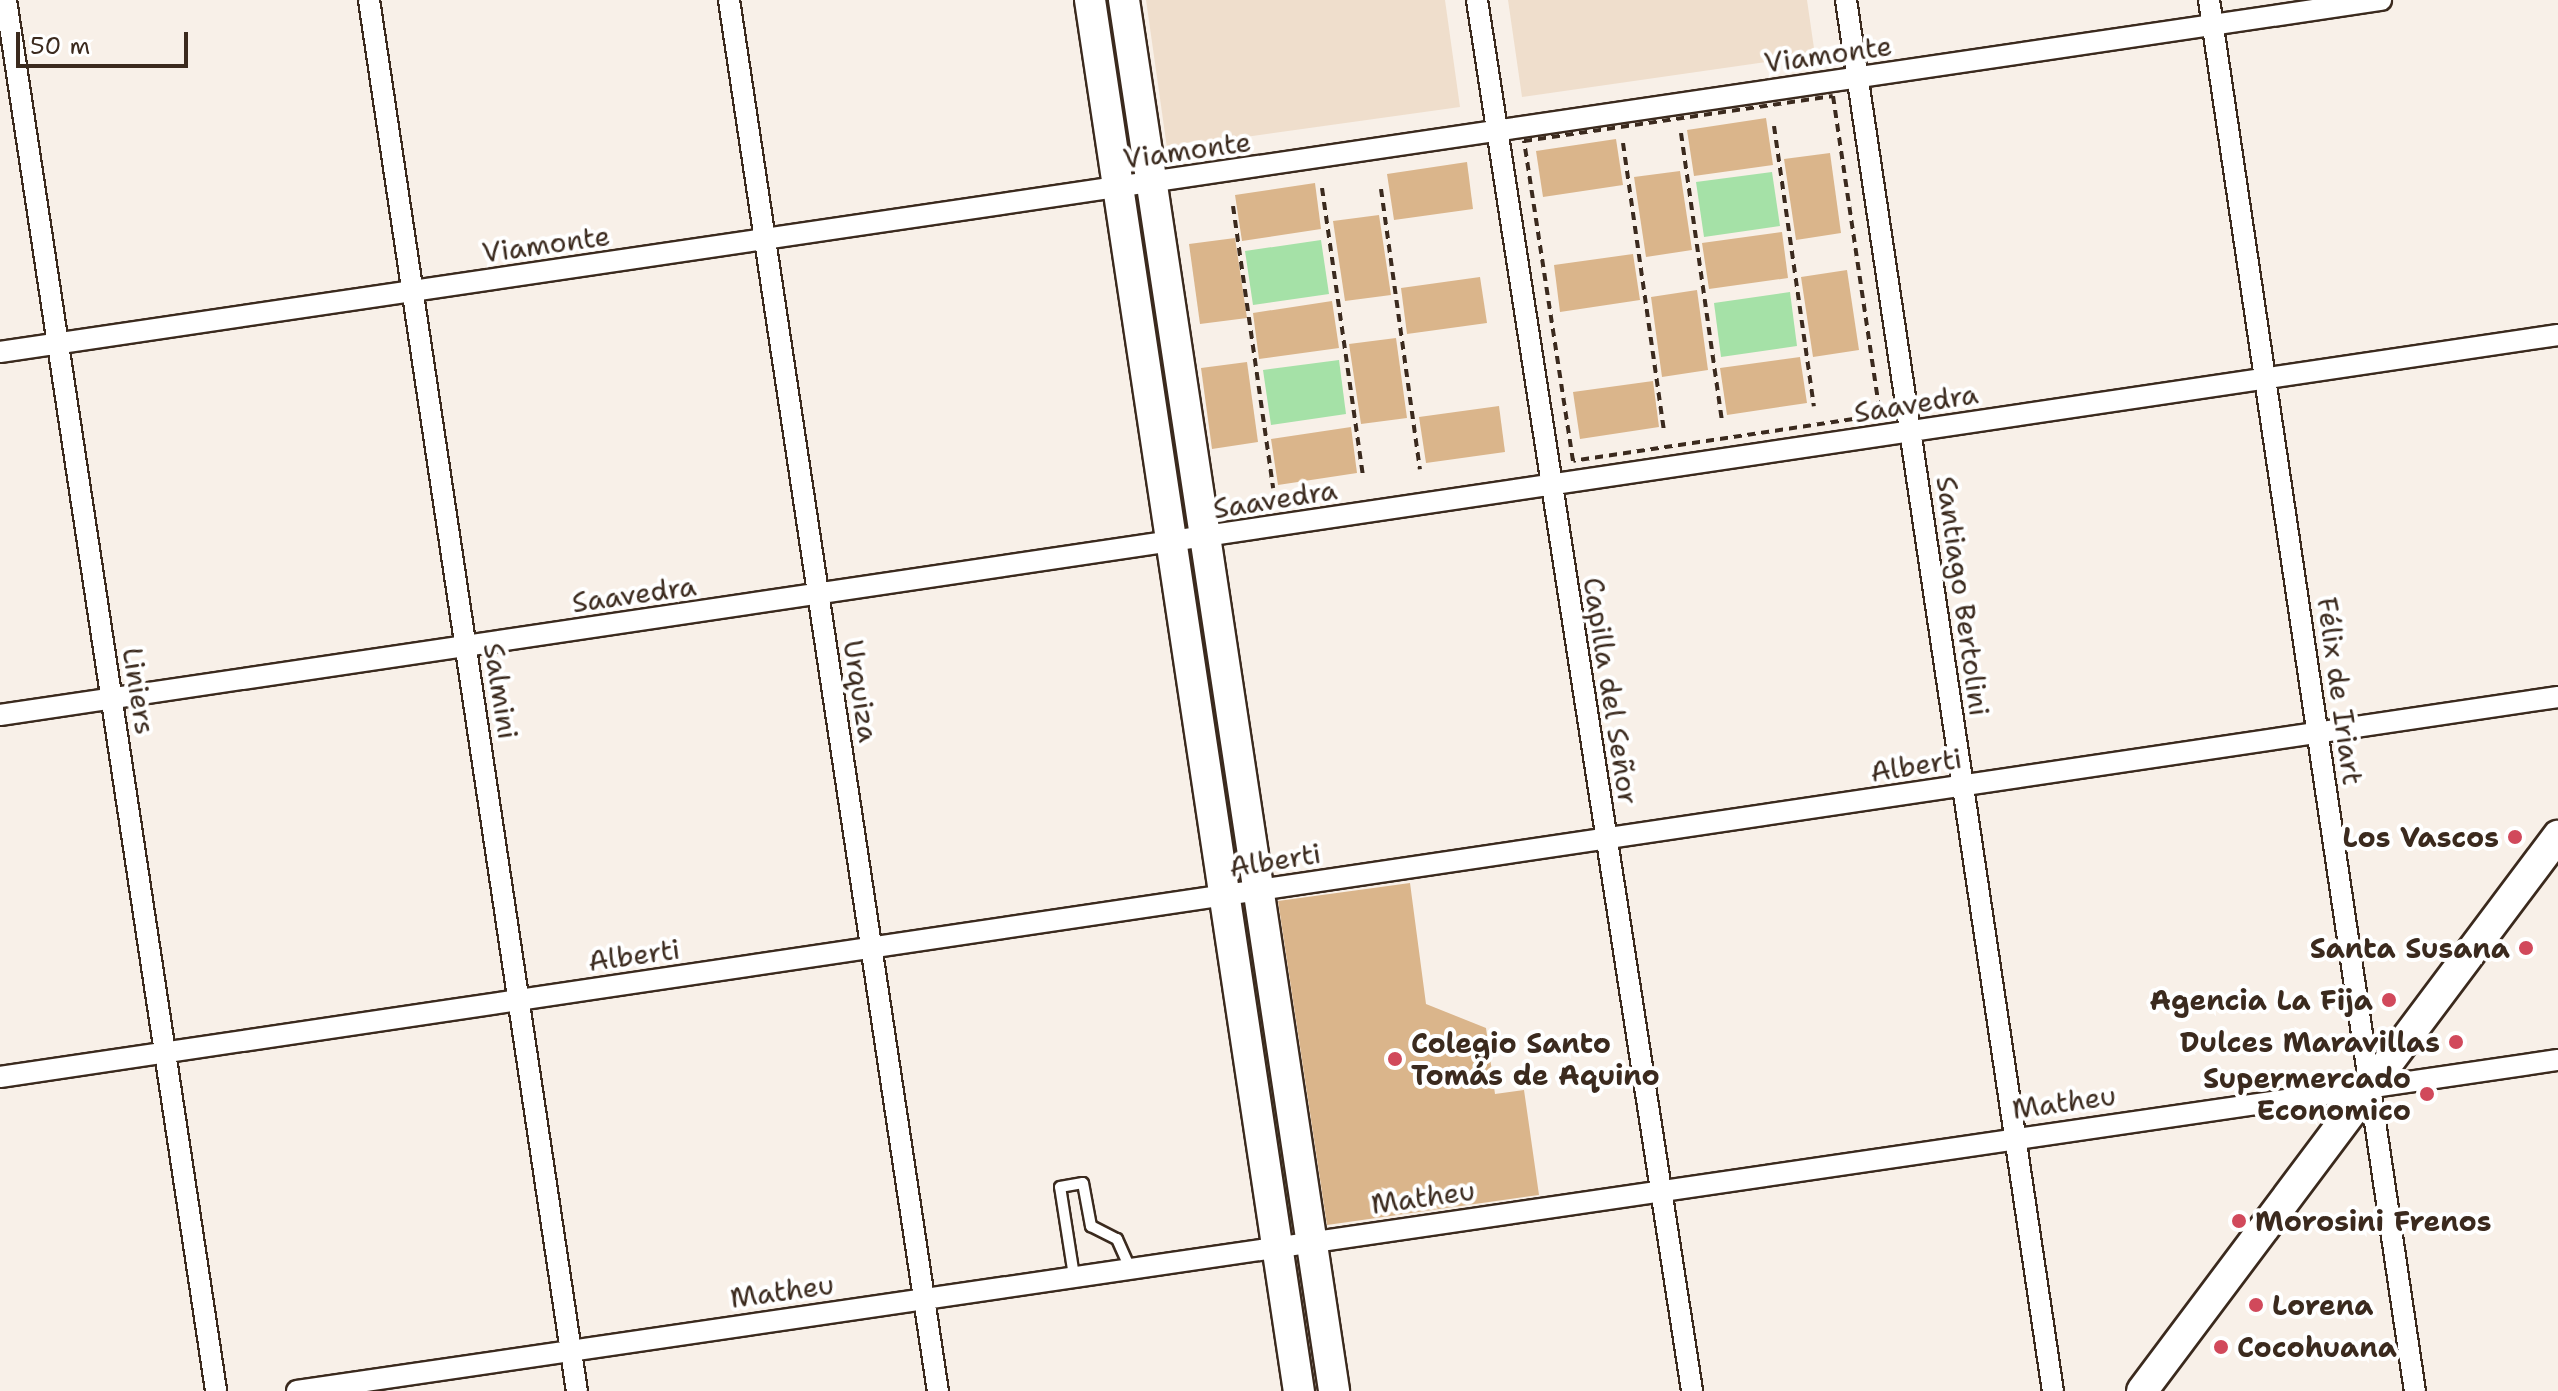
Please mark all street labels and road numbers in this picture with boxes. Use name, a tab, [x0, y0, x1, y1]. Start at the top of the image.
street label: Viamonte	[1762, 28, 1894, 80]
street label: Viamonte	[1121, 124, 1253, 176]
street label: Viamonte	[480, 218, 612, 270]
street label: Saavedra	[1852, 377, 1980, 429]
street label: Saavedra	[1211, 473, 1339, 525]
street label: Santiago Bertolini	[1930, 474, 1996, 718]
street label: Saavedra	[570, 569, 698, 619]
street label: Capilla del Señor	[1576, 575, 1646, 807]
street label: Félix de Iriart	[2310, 595, 2370, 787]
street label: Urquiza	[836, 637, 886, 745]
street label: Salmini	[477, 640, 525, 742]
street label: Liniers	[116, 645, 162, 737]
street label: Alberti	[1868, 741, 1964, 789]
street label: Alberti	[1227, 836, 1323, 884]
street label: Alberti	[586, 932, 682, 978]
street label: Matheu	[2010, 1078, 2118, 1126]
street label: Matheu	[1369, 1173, 1477, 1221]
street label: Matheu	[728, 1267, 836, 1315]

